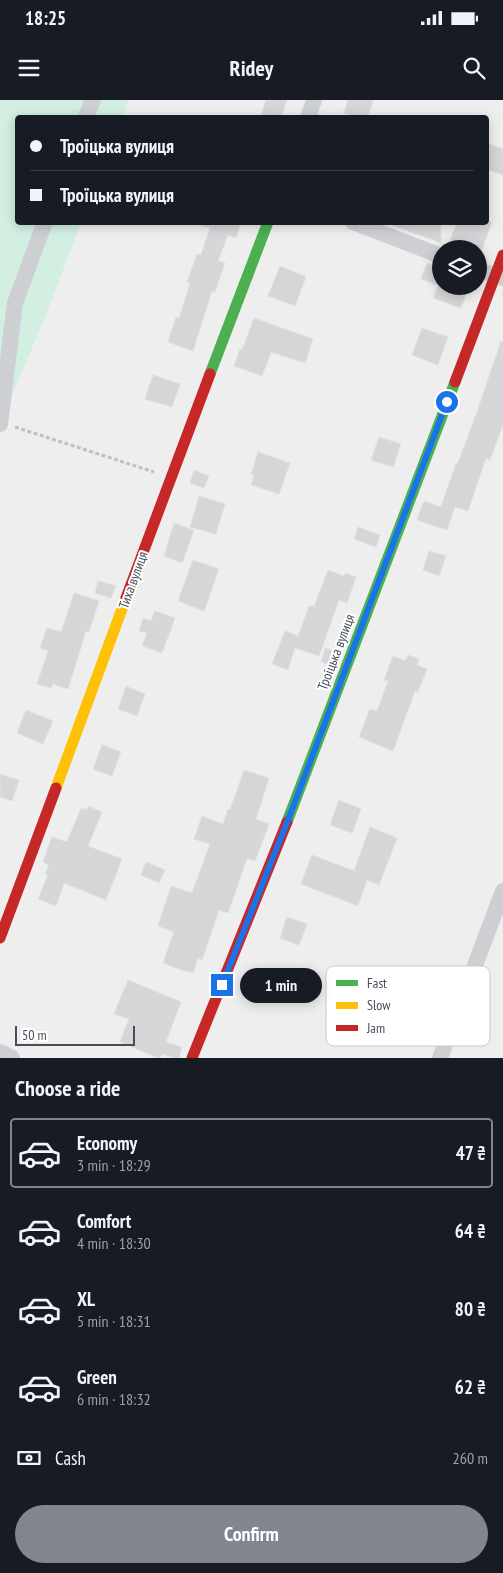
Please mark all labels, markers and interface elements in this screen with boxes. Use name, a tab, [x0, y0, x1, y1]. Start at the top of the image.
text: 18:25	[25, 6, 66, 30]
icon: menu	[15, 54, 43, 82]
text: Ridey	[230, 54, 273, 82]
icon: search	[460, 54, 488, 82]
text: Троїцька вулиця	[60, 134, 174, 158]
text: Троїцька вулиця	[60, 183, 174, 207]
map controls	[432, 240, 487, 295]
button: layers	[432, 240, 487, 295]
route start	[436, 391, 458, 413]
street label: Тиха вулиця	[114, 549, 152, 611]
street label: Троїцька вулиця	[313, 611, 359, 693]
legend	[326, 966, 490, 1046]
callout: 1 min	[240, 968, 322, 1002]
route end	[211, 974, 233, 996]
text: Fast	[367, 974, 387, 992]
text: 1 min	[265, 975, 297, 995]
text: Slow	[367, 996, 391, 1014]
text: Jam	[366, 1019, 385, 1037]
scale bar	[15, 1023, 135, 1046]
text: 50 m	[22, 1026, 47, 1044]
text: Choose a ride	[15, 1074, 120, 1102]
icon: car	[17, 1131, 62, 1176]
text: Economy	[77, 1131, 137, 1155]
text: 47 ₴	[456, 1141, 486, 1165]
text: 3 min · 18:29	[77, 1155, 151, 1175]
icon: car	[17, 1209, 62, 1254]
text: Comfort	[77, 1209, 131, 1233]
text: 64 ₴	[455, 1219, 486, 1243]
text: 4 min · 18:30	[77, 1233, 151, 1253]
icon: car	[17, 1287, 62, 1332]
text: XL	[77, 1287, 95, 1311]
text: 80 ₴	[455, 1297, 486, 1321]
text: 5 min · 18:31	[77, 1311, 151, 1331]
icon: car	[17, 1365, 62, 1410]
text: Green	[77, 1365, 117, 1389]
text: 62 ₴	[455, 1375, 486, 1399]
text: 6 min · 18:32	[77, 1389, 151, 1409]
icon: cash	[15, 1444, 43, 1472]
text: Cash	[55, 1446, 86, 1470]
text: 260 m	[453, 1448, 488, 1468]
button: Confirm	[15, 1505, 488, 1563]

